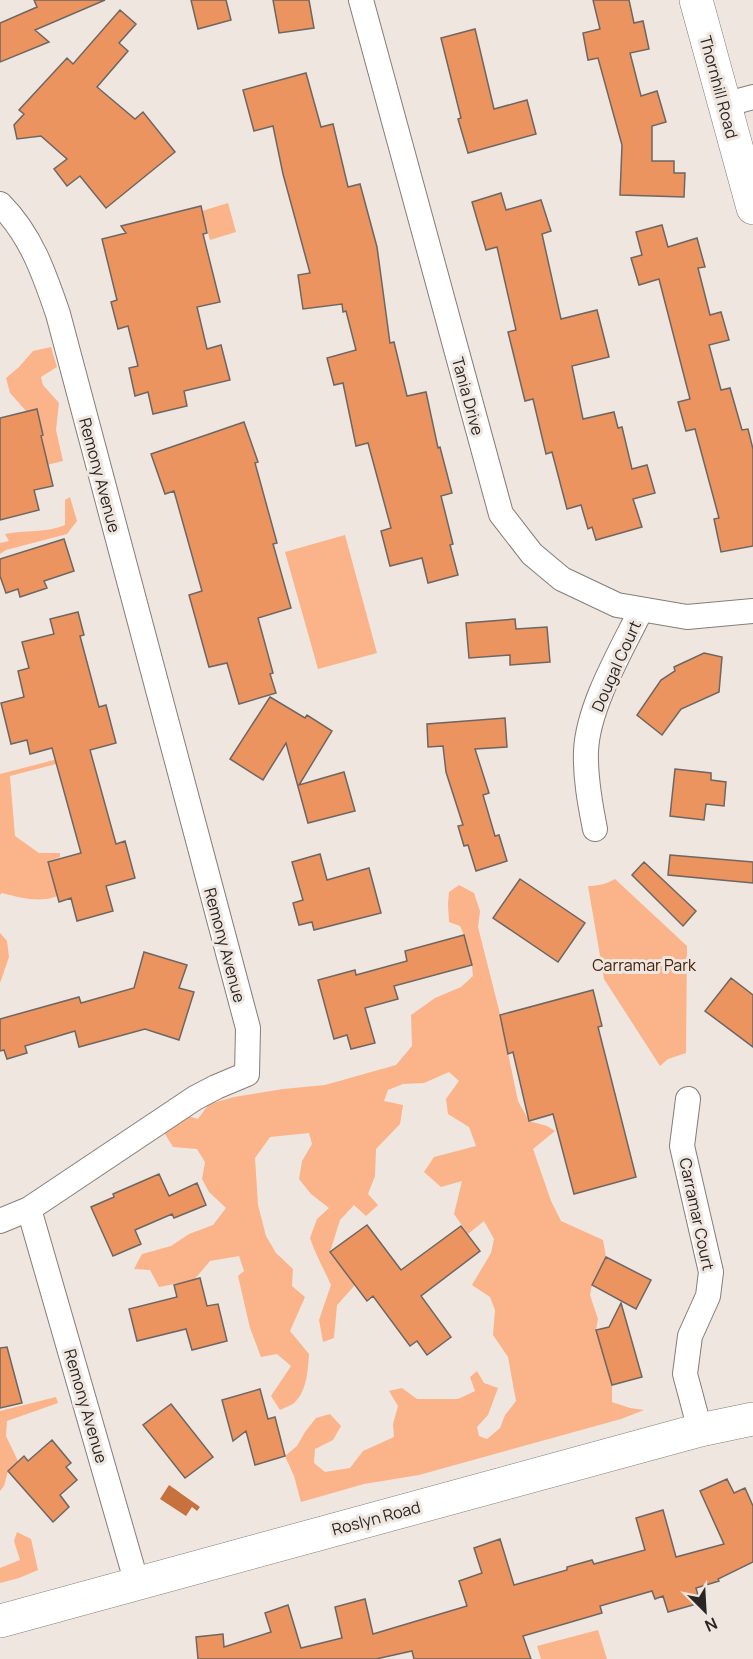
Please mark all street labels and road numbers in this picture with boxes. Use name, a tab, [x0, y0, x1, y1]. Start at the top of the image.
street label: Thornhill Road	[695, 33, 743, 141]
street label: Tania Drive	[447, 354, 489, 438]
street label: Remony Avenue	[74, 415, 126, 535]
street label: Dougal Court	[586, 617, 646, 715]
street label: Remony Avenue	[199, 885, 251, 1005]
street label: Carramar Court	[674, 1156, 720, 1272]
street label: Remony Avenue	[59, 1346, 113, 1466]
street label: Roslyn Road	[329, 1496, 423, 1540]

